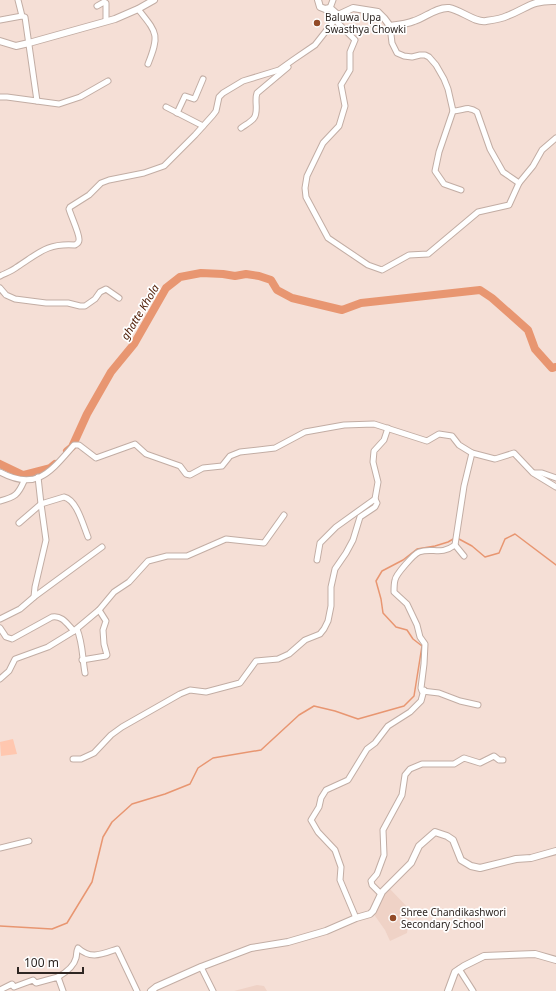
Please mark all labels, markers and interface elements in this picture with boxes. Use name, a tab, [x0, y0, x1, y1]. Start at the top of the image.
place label: Baluwa Upa Swasthya Chowki	[325, 10, 406, 36]
marker: Baluwa Upa Swasthya Chowki	[312, 18, 322, 28]
water label: ghatte Khola	[117, 280, 162, 342]
place label: Shree Chandikashwori Secondary School	[401, 905, 506, 931]
marker: Shree Chandikashwori Secondary School	[388, 913, 398, 923]
scale bar	[18, 949, 83, 975]
text: 100 m	[24, 954, 59, 971]

